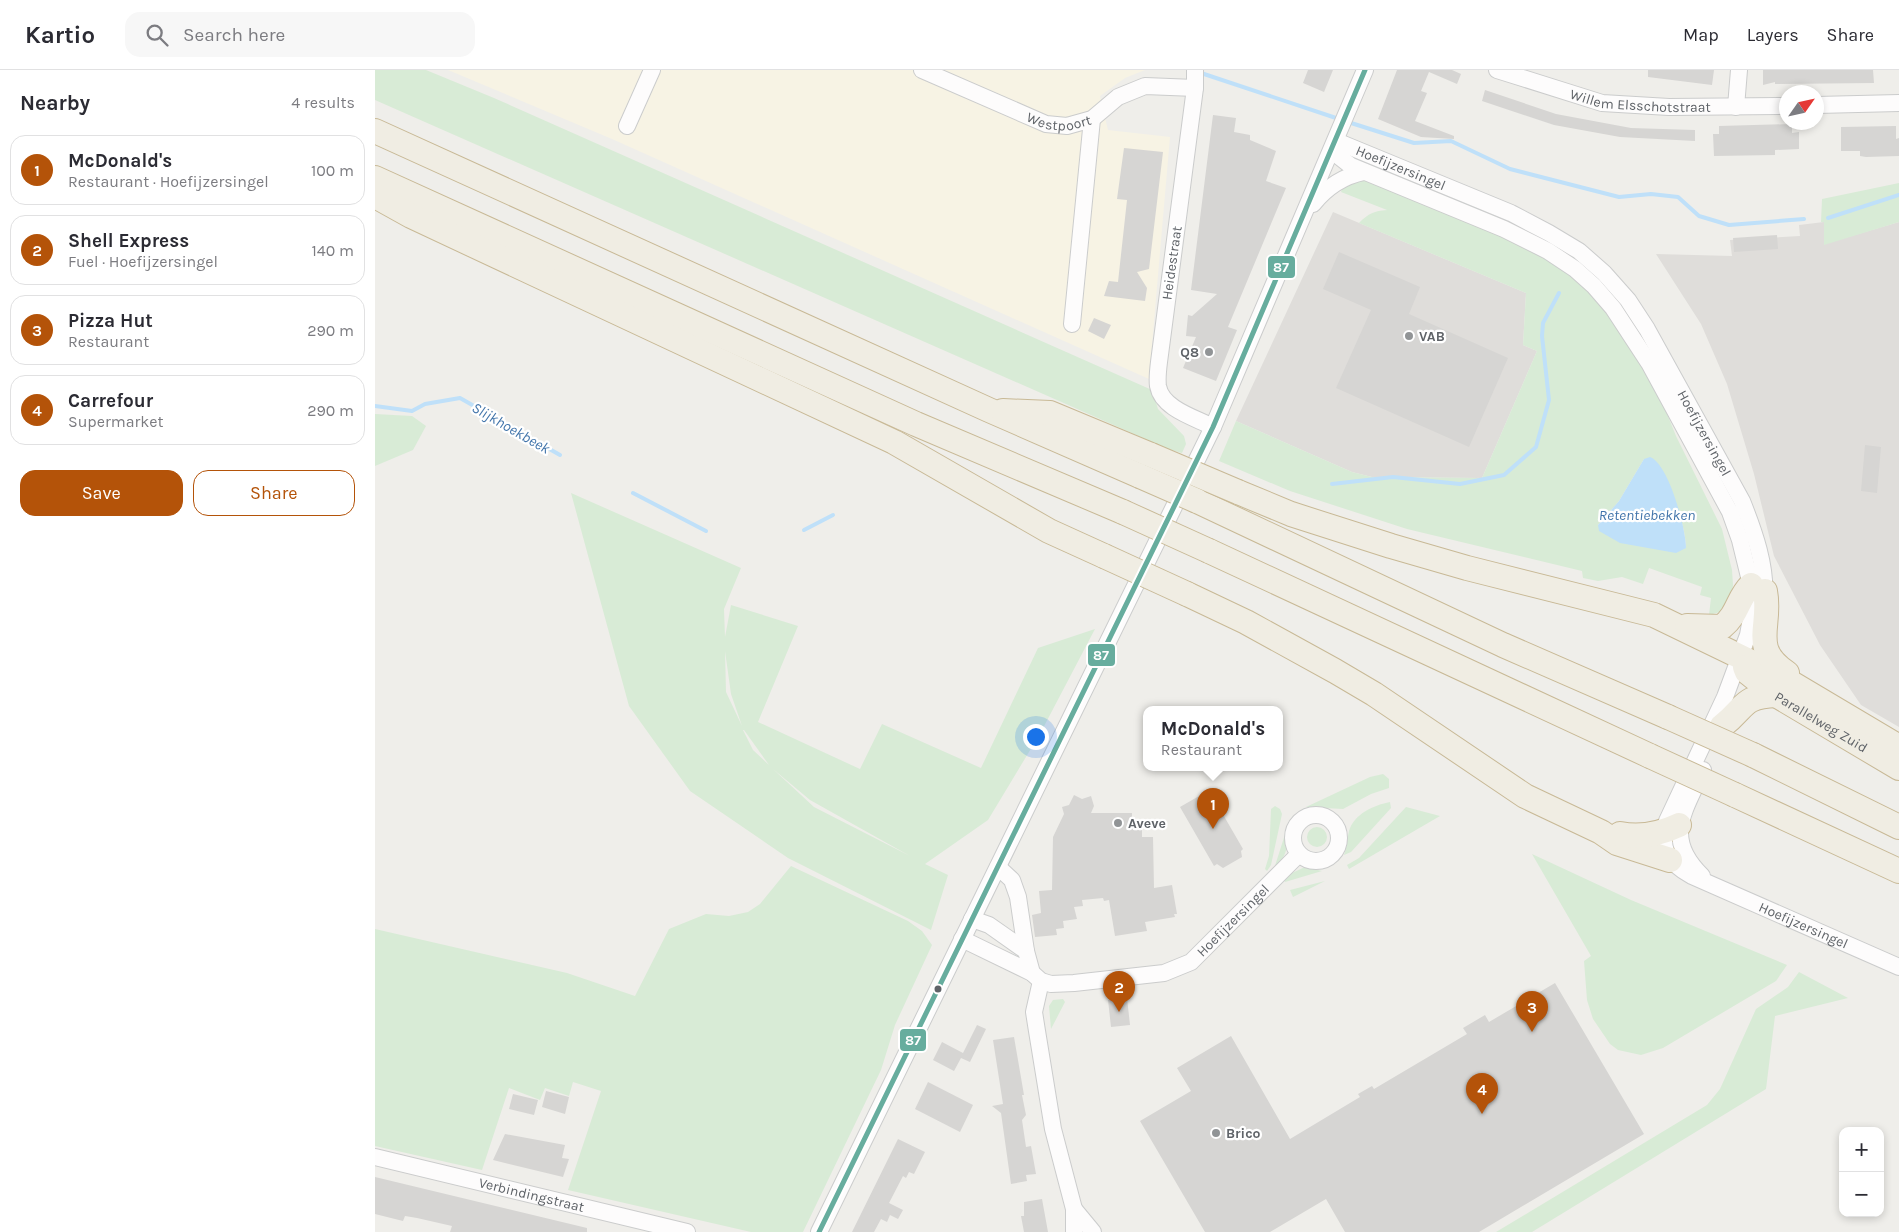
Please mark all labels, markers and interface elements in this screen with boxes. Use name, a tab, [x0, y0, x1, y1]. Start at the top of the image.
search box	[125, 12, 475, 57]
text: Kartio	[25, 21, 95, 49]
icon: search	[143, 21, 171, 49]
text: Search here	[183, 24, 285, 46]
text: Map	[1683, 24, 1719, 46]
text: Layers	[1747, 24, 1799, 46]
text: Share	[1827, 24, 1874, 46]
street label: Willem Elsschotstraat	[1568, 85, 1711, 116]
north arrow	[1779, 85, 1824, 130]
text: Nearby	[20, 91, 90, 115]
text: 4 results	[291, 93, 355, 112]
street label: Westpoort	[1024, 108, 1093, 134]
street label: Hoefijzersingel	[1353, 142, 1448, 194]
text: McDonald's	[68, 150, 172, 172]
text: 1	[34, 161, 40, 180]
text: 100 m	[311, 161, 354, 180]
text: Restaurant · Hoefijzersingel	[68, 172, 269, 191]
street label: Heidestraat	[1158, 225, 1186, 301]
text: Shell Express	[68, 230, 189, 252]
text: 2	[32, 241, 42, 260]
text: 140 m	[312, 241, 354, 260]
text: Fuel · Hoefijzersingel	[68, 252, 218, 271]
line badge: 87	[1267, 255, 1296, 279]
text: 87	[1273, 259, 1289, 276]
text: Pizza Hut	[68, 310, 153, 332]
text: 3	[32, 321, 42, 340]
text: 290 m	[307, 321, 354, 340]
place label: VAB	[1419, 328, 1445, 345]
marker: VAB	[1403, 330, 1415, 342]
text: Restaurant	[68, 332, 149, 351]
place label: Q8	[1180, 344, 1199, 361]
marker: Q8	[1203, 346, 1215, 358]
street label: Hoefijzersingel	[1674, 387, 1735, 479]
text: Carrefour	[68, 390, 153, 412]
water label: Slijkhoekbeek	[469, 398, 554, 458]
text: 4	[32, 401, 42, 420]
text: 290 m	[307, 401, 354, 420]
text: Supermarket	[68, 412, 164, 431]
button: Save	[20, 470, 183, 516]
button: Share	[193, 470, 355, 516]
water label: Retentiebekken	[1599, 506, 1695, 524]
line badge: 87	[1087, 643, 1116, 667]
text: 87	[1093, 647, 1109, 664]
street label: Parallelweg Zuid	[1772, 688, 1871, 756]
popup	[1143, 706, 1283, 771]
text: McDonald's	[1161, 718, 1265, 740]
your location	[1023, 724, 1049, 750]
text: Restaurant	[1161, 740, 1242, 759]
pin: 1	[1197, 788, 1229, 829]
place label: Aveve	[1128, 815, 1166, 832]
marker: Aveve	[1112, 817, 1124, 829]
street label: Hoefijzersingel	[1193, 881, 1272, 960]
street label: Hoefijzersingel	[1756, 898, 1851, 952]
pin: 2	[1103, 971, 1135, 1012]
unlabelled marker	[933, 984, 943, 994]
pin: 3	[1516, 991, 1548, 1032]
line badge: 87	[899, 1028, 927, 1052]
text: 87	[905, 1032, 921, 1049]
pin: 4	[1466, 1073, 1498, 1114]
place label: Brico	[1226, 1125, 1261, 1142]
marker: Brico	[1210, 1127, 1222, 1139]
map controls	[1839, 1127, 1884, 1217]
button: +	[1839, 1127, 1884, 1172]
button: −	[1839, 1172, 1884, 1217]
street label: Verbindingstraat	[477, 1174, 586, 1216]

